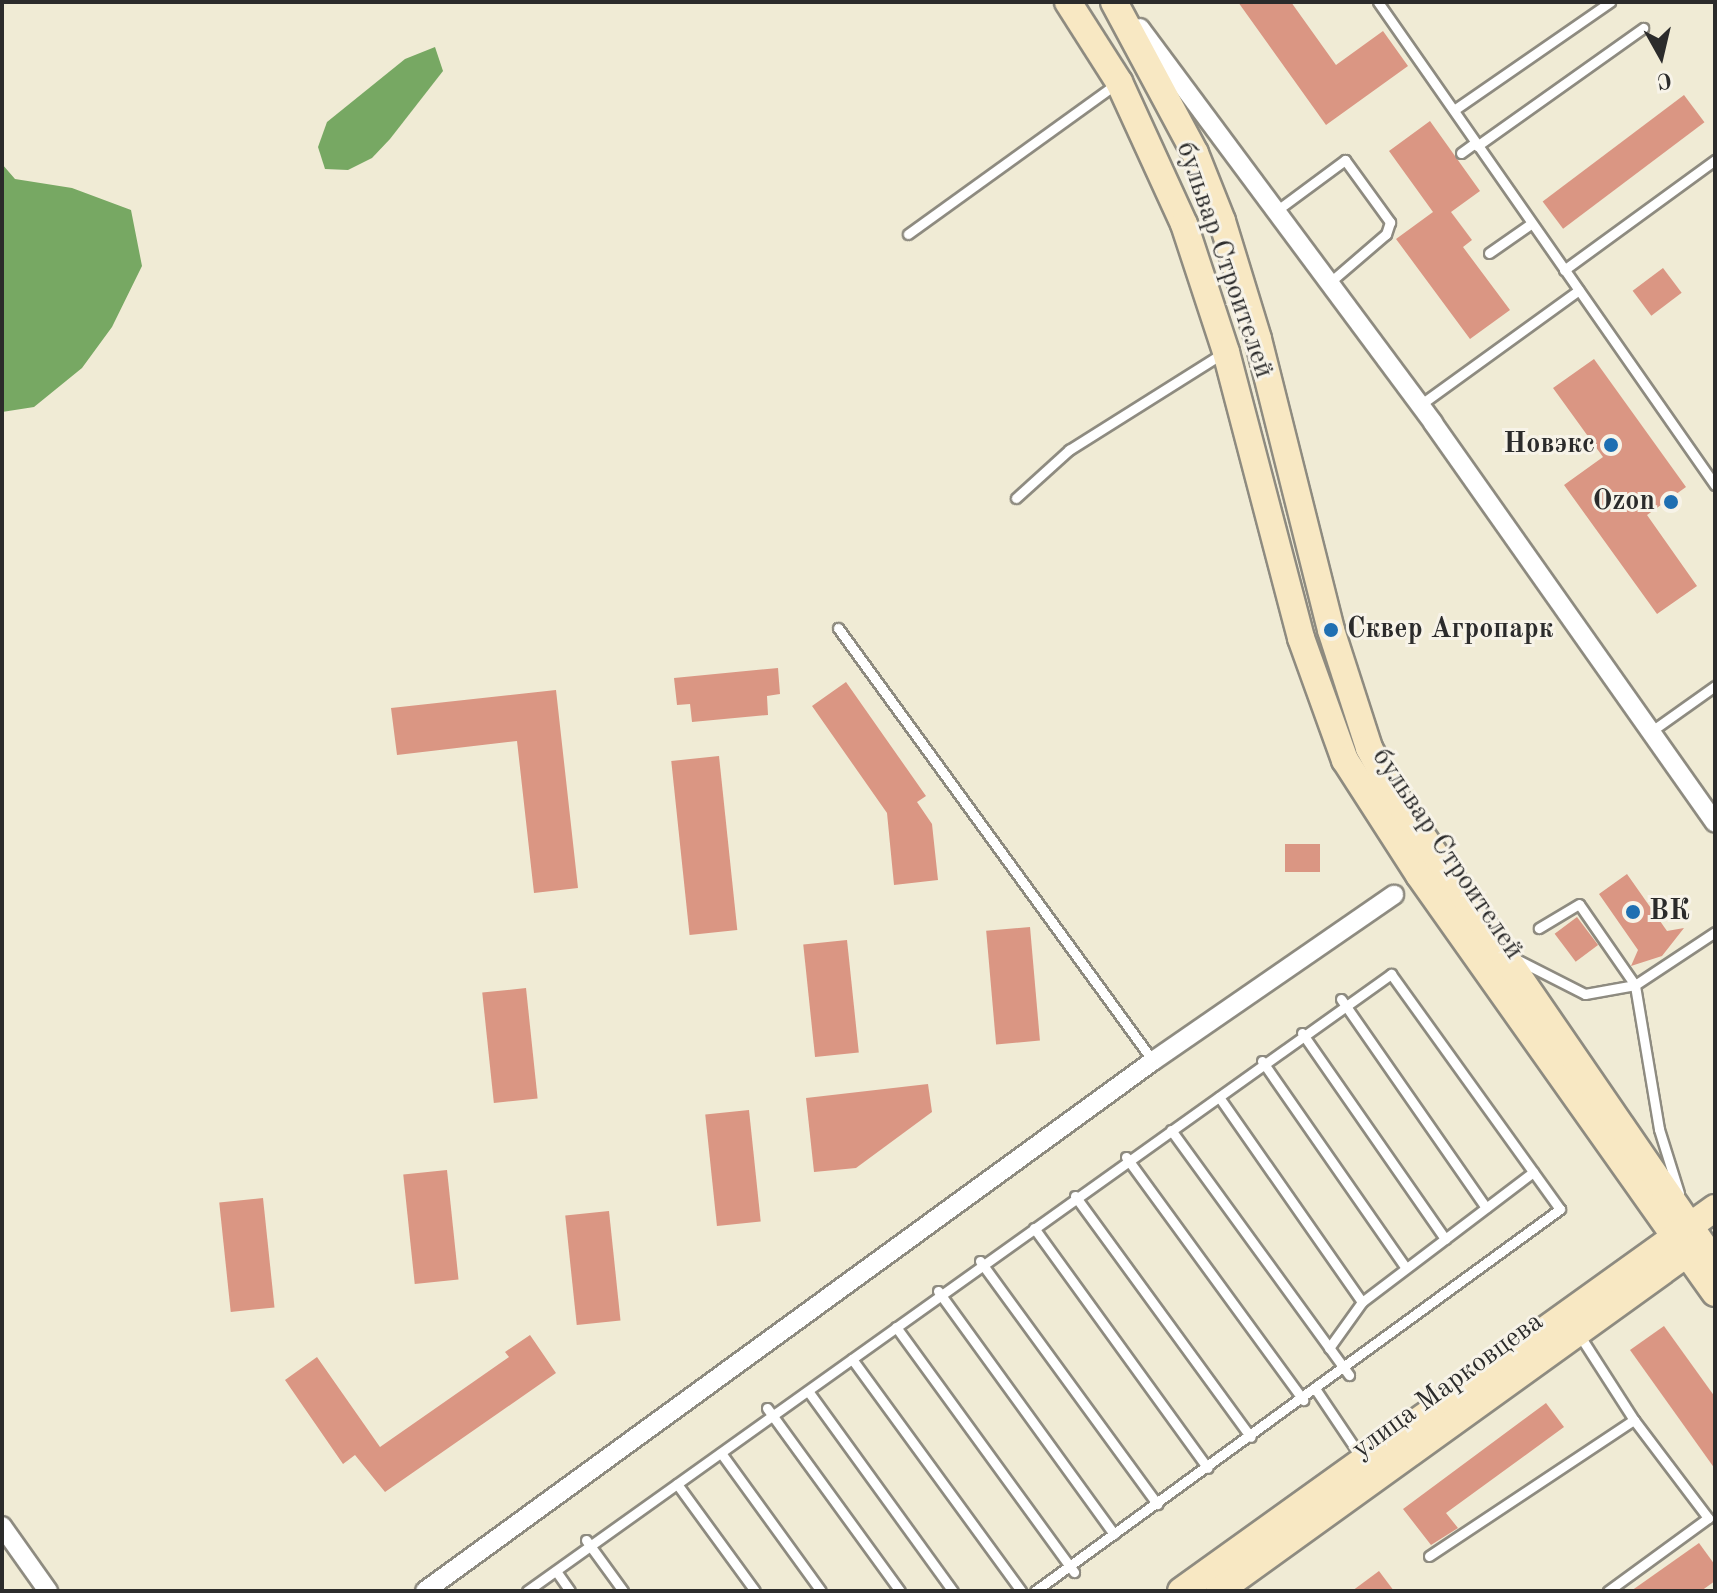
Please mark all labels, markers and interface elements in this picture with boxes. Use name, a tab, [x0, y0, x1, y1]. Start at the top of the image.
north arrow	[1621, 16, 1701, 96]
text: С	[1656, 68, 1673, 92]
street label: бульвар Строителей	[1168, 138, 1280, 382]
place label: Новэкс	[1503, 428, 1595, 462]
marker: Новэкс	[1602, 436, 1620, 454]
place label: Ozon	[1593, 485, 1655, 519]
marker: Ozon	[1662, 493, 1680, 511]
place label: Сквер Агропарк	[1347, 613, 1553, 647]
marker: Сквер Агропарк	[1322, 621, 1340, 639]
street label: бульвар Строителей	[1364, 742, 1530, 966]
place label: ВК	[1649, 895, 1689, 929]
marker: ВК	[1624, 903, 1642, 921]
street label: улица Марковцева	[1346, 1305, 1550, 1467]

